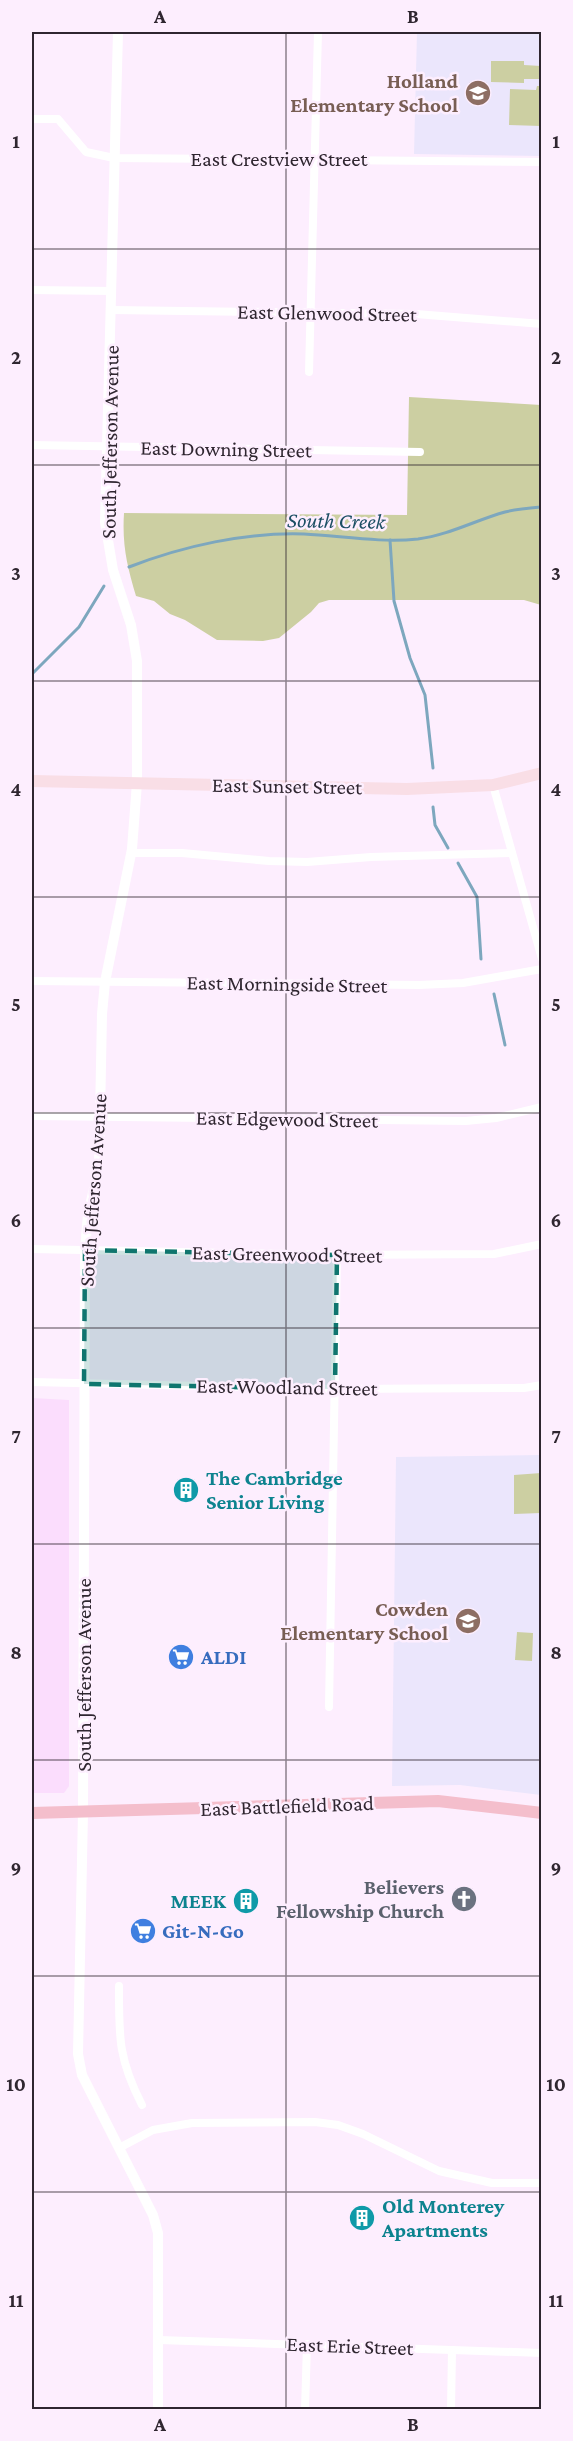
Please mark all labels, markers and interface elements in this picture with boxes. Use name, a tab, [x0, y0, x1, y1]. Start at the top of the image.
text: A	[153, 5, 167, 27]
text: B	[407, 5, 419, 27]
place label: Holland Elementary School	[290, 69, 459, 117]
school or university icon: Holland Elementary School	[463, 78, 493, 108]
text: 1	[12, 130, 20, 152]
text: 1	[552, 130, 560, 152]
street label: East Crestview Street	[191, 147, 369, 171]
street label: East Glenwood Street	[237, 299, 418, 327]
street label: South Jefferson Avenue	[96, 345, 124, 539]
text: 2	[11, 346, 21, 368]
text: 2	[551, 346, 561, 368]
street label: East Downing Street	[140, 436, 313, 463]
water label: South Creek	[287, 507, 387, 534]
text: 3	[11, 562, 21, 584]
text: 3	[551, 562, 561, 584]
street label: East Sunset Street	[212, 773, 363, 799]
text: 4	[11, 778, 22, 800]
text: 4	[551, 778, 562, 800]
street label: East Morningside Street	[186, 970, 389, 998]
text: 5	[11, 993, 21, 1015]
text: 5	[551, 993, 561, 1015]
street label: South Jefferson Avenue	[74, 1093, 112, 1287]
street label: East Edgewood Street	[196, 1105, 379, 1133]
text: 6	[11, 1209, 21, 1231]
text: 6	[551, 1209, 561, 1231]
street label: East Greenwood Street	[192, 1240, 384, 1268]
street label: East Woodland Street	[196, 1373, 379, 1401]
text: 7	[11, 1425, 21, 1447]
text: 7	[551, 1425, 561, 1447]
place label: The Cambridge Senior Living	[206, 1466, 343, 1514]
building icon: The Cambridge Senior Living	[171, 1475, 201, 1505]
street label: South Jefferson Avenue	[72, 1578, 96, 1772]
place label: Cowden Elementary School	[280, 1597, 448, 1645]
school or university icon: Cowden Elementary School	[453, 1606, 483, 1636]
text: 8	[10, 1641, 22, 1663]
text: 8	[550, 1641, 562, 1663]
supermarket icon: ALDI	[166, 1642, 196, 1672]
place label: ALDI	[200, 1645, 246, 1669]
street label: East Battlefield Road	[200, 1791, 374, 1821]
text: 9	[11, 1857, 21, 1879]
text: 9	[551, 1857, 561, 1879]
place label: Believers Fellowship Church	[276, 1875, 444, 1923]
church icon: Believers Fellowship Church	[449, 1884, 479, 1914]
building icon: MEEK	[231, 1886, 261, 1916]
place label: MEEK	[170, 1889, 227, 1913]
supermarket icon: Git-N-Go	[128, 1916, 158, 1946]
place label: Git-N-Go	[162, 1919, 244, 1943]
text: 10	[6, 2073, 26, 2095]
text: 10	[546, 2073, 566, 2095]
place label: Old Monterey Apartments	[381, 2194, 505, 2242]
building icon: Old Monterey Apartments	[347, 2203, 377, 2233]
text: 11	[9, 2289, 24, 2311]
text: 11	[549, 2289, 564, 2311]
street label: East Erie Street	[286, 2332, 415, 2360]
text: A	[153, 2413, 167, 2435]
text: B	[407, 2413, 419, 2435]

